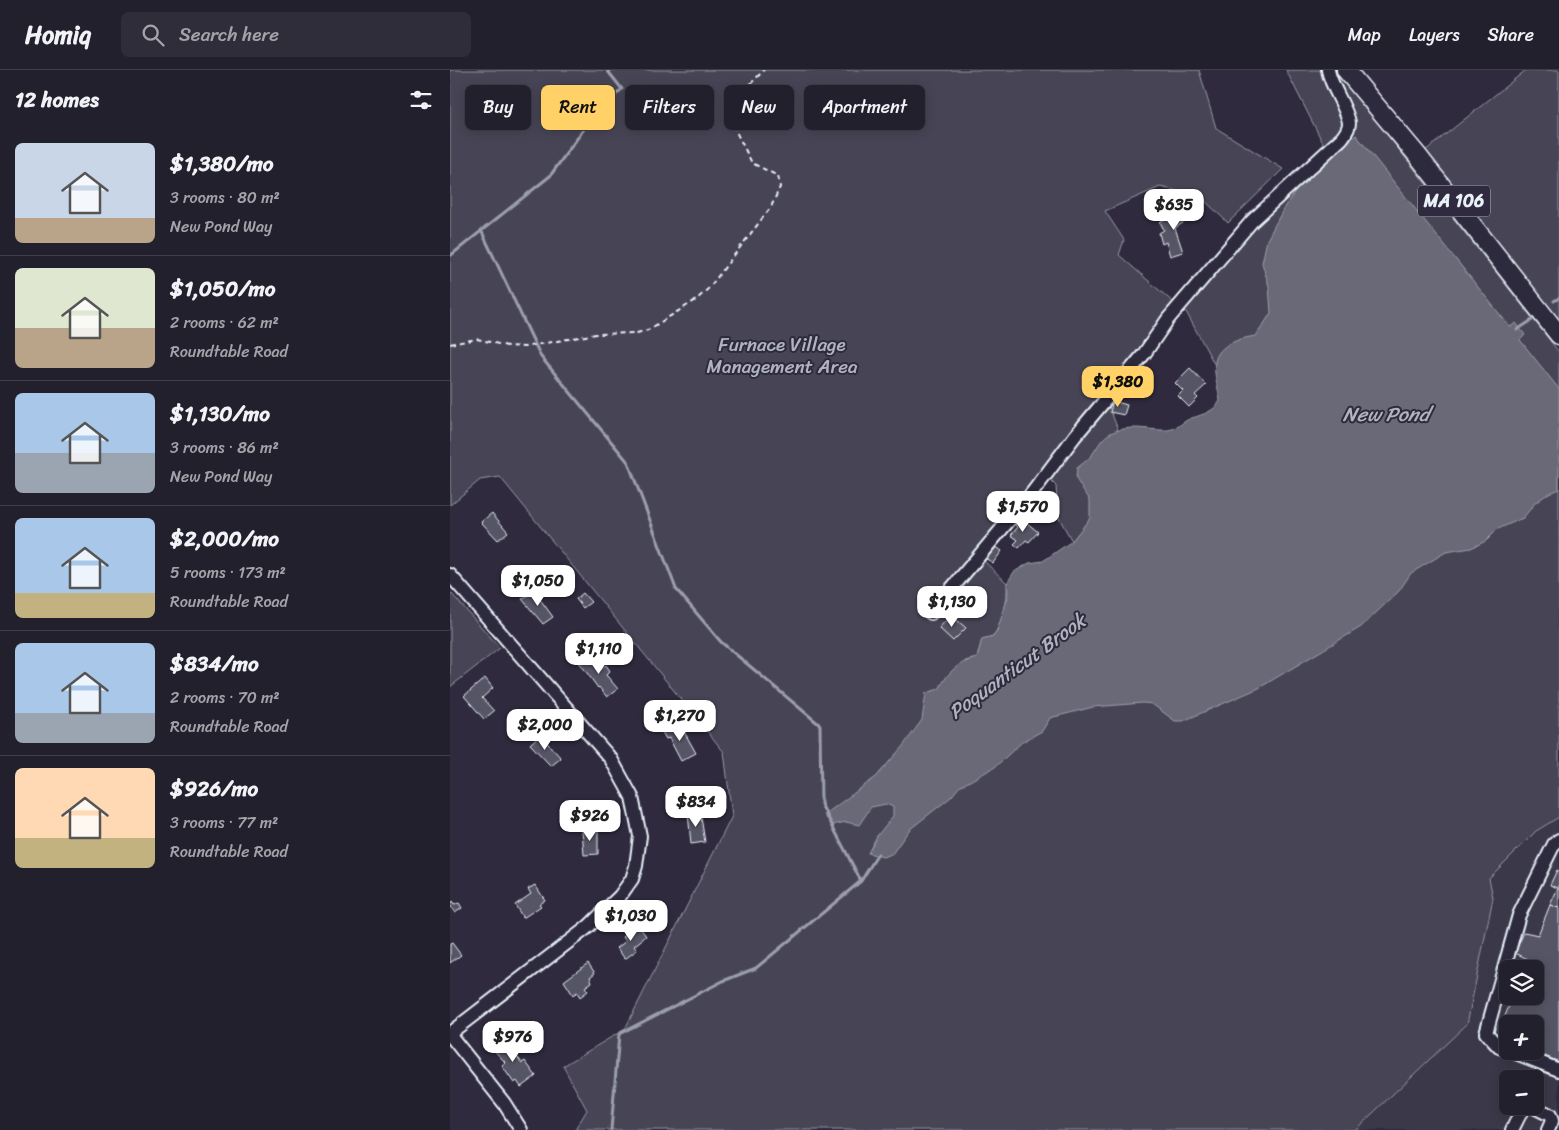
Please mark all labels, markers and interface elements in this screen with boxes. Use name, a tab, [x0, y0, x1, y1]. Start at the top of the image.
search box	[121, 12, 471, 57]
text: Homiq	[25, 14, 91, 56]
text: Search here	[179, 18, 279, 51]
text: Map	[1348, 19, 1381, 51]
text: Layers	[1409, 19, 1460, 51]
text: Share	[1488, 19, 1534, 51]
icon: search	[139, 21, 167, 49]
text: 12 homes	[15, 81, 99, 119]
chip: Buy	[465, 85, 531, 130]
chip: Rent	[541, 85, 615, 130]
chip: Filters	[625, 85, 714, 130]
chip: New	[724, 85, 794, 130]
chip: Apartment	[804, 85, 925, 130]
icon: filters	[407, 86, 435, 114]
text: $1,380/mo	[170, 145, 273, 183]
icon: home	[55, 163, 115, 223]
text: 3 rooms · 80 m²	[170, 183, 280, 212]
road number: MA 106	[1418, 185, 1490, 216]
pin: $635	[1144, 189, 1204, 231]
text: $635	[1155, 190, 1193, 219]
text: New Pond Way	[170, 212, 272, 241]
text: $1,050/mo	[170, 270, 275, 308]
icon: home	[55, 288, 115, 348]
text: 2 rooms · 62 m²	[170, 308, 279, 337]
park label: Furnace Village Management Area	[707, 328, 858, 383]
text: Roundtable Road	[170, 337, 288, 366]
pin: $1,380	[1077, 366, 1159, 408]
text: $1,380	[1093, 367, 1143, 396]
text: $1,130/mo	[170, 395, 270, 433]
water label: New Pond	[1343, 397, 1435, 432]
icon: home	[55, 413, 115, 473]
text: 3 rooms · 86 m²	[170, 433, 279, 462]
text: New Pond Way	[170, 462, 272, 491]
pin: $1,570	[982, 490, 1064, 533]
text: $1,570	[998, 492, 1048, 521]
text: $2,000/mo	[170, 520, 279, 558]
icon: home	[55, 538, 115, 598]
text: 5 rooms · 173 m²	[170, 558, 286, 587]
pin: $1,050	[497, 564, 579, 607]
text: $1,050	[512, 566, 564, 595]
pin: $1,130	[911, 586, 993, 628]
text: Roundtable Road	[170, 587, 288, 616]
text: $1,130	[928, 587, 976, 616]
water label: Poquanticut Brook	[941, 603, 1096, 729]
pin: $1,110	[558, 632, 640, 675]
text: $1,110	[576, 634, 622, 663]
text: $834/mo	[170, 645, 259, 683]
icon: home	[55, 663, 115, 723]
text: 2 rooms · 70 m²	[170, 683, 280, 712]
pin: $1,270	[639, 700, 721, 742]
text: $1,270	[655, 701, 705, 730]
pin: $2,000	[504, 708, 586, 751]
text: $2,000	[518, 710, 572, 739]
text: Roundtable Road	[170, 712, 288, 741]
text: $926/mo	[170, 770, 258, 808]
pin: $834	[666, 786, 726, 828]
text: $834	[676, 787, 716, 816]
icon: home	[55, 788, 115, 848]
pin: $926	[560, 800, 620, 842]
text: $926	[571, 801, 609, 830]
text: 3 rooms · 77 m²	[170, 808, 278, 837]
text: Roundtable Road	[170, 837, 288, 866]
pin: $1,030	[590, 900, 672, 942]
text: $1,030	[606, 901, 656, 930]
map controls	[1499, 960, 1544, 1115]
button: layers	[1499, 960, 1544, 1005]
button: +	[1499, 1015, 1544, 1060]
pin: $976	[483, 1020, 543, 1063]
text: $976	[494, 1022, 532, 1051]
button: −	[1499, 1070, 1544, 1115]

